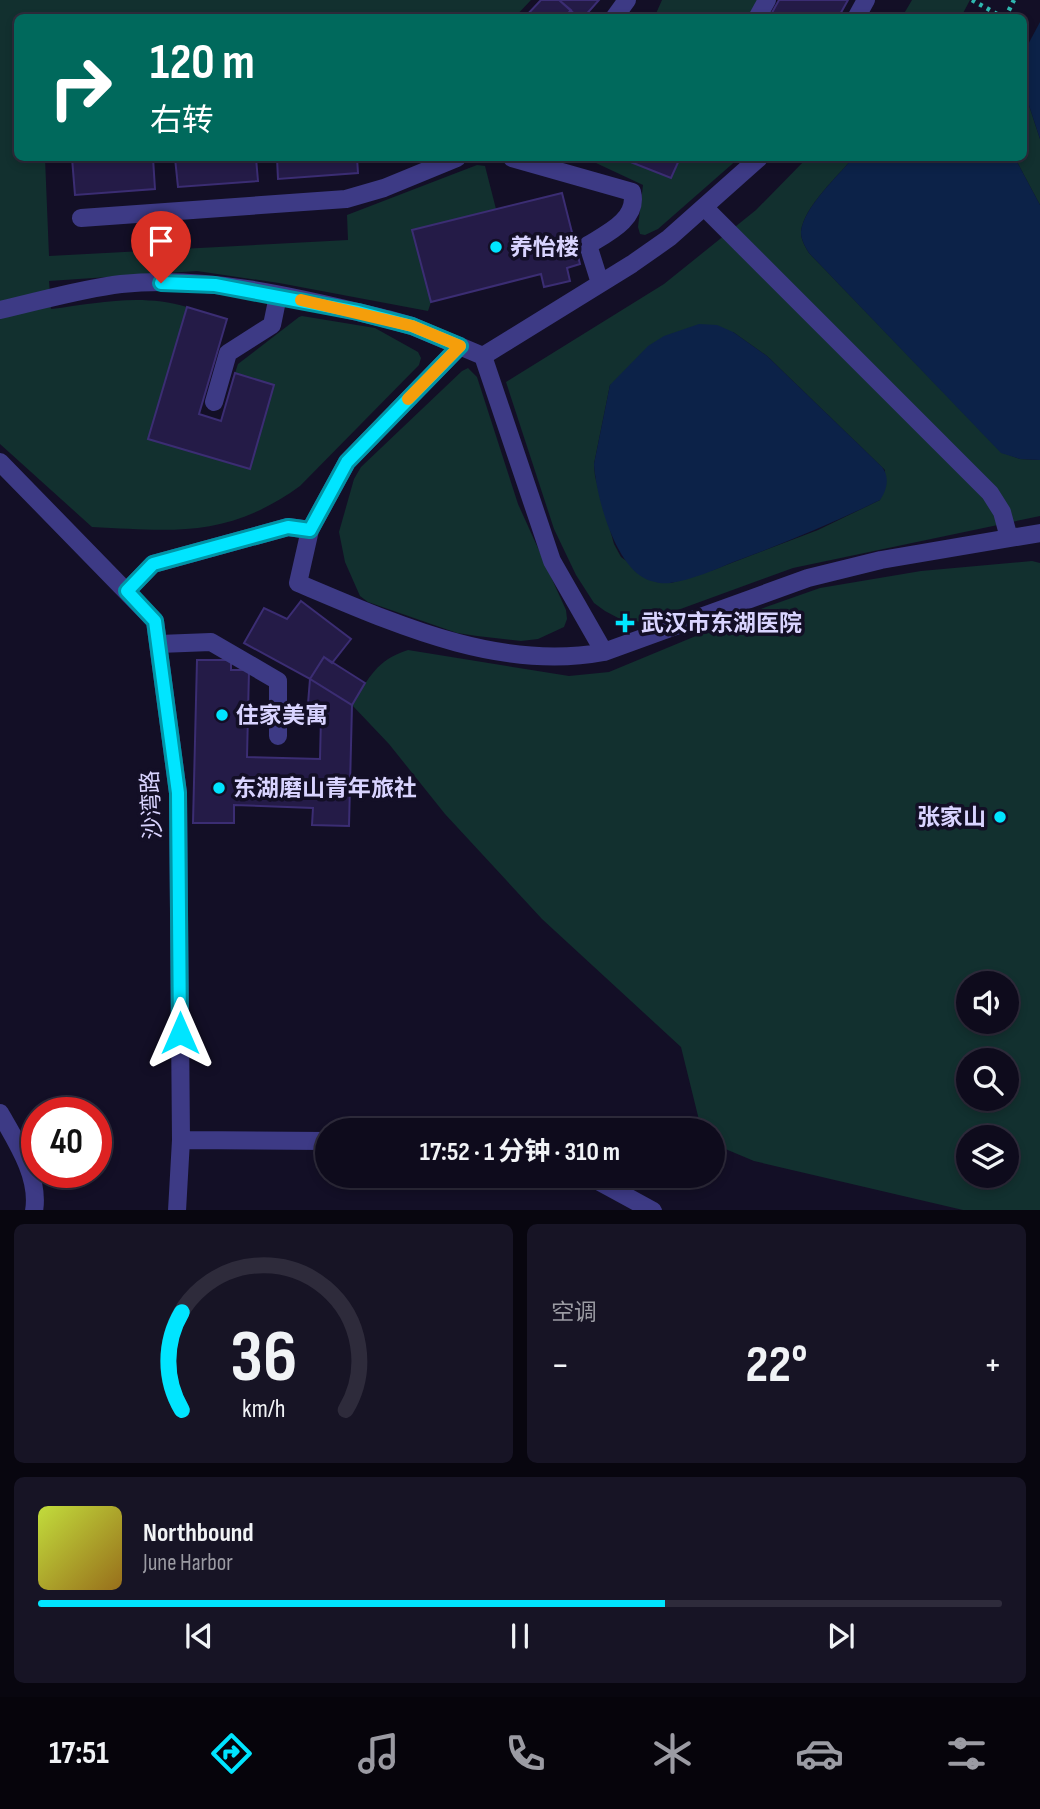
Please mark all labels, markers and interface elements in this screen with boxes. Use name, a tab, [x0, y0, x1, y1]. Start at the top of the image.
text: 120 m	[150, 34, 255, 93]
icon: right	[35, 42, 126, 133]
text: 右转	[150, 102, 214, 141]
pin	[131, 211, 191, 283]
icon: arrive	[142, 222, 180, 260]
place label: 养怡楼	[510, 234, 579, 262]
marker: 养怡楼	[488, 239, 504, 255]
place label: 武汉市东湖医院	[641, 610, 802, 638]
marker: 武汉市东湖医院	[615, 613, 635, 633]
place label: 住家美寓	[236, 702, 328, 730]
marker: 住家美寓	[214, 707, 230, 723]
street label: 沙湾路	[136, 770, 168, 840]
place label: 东湖磨山青年旅社	[233, 775, 417, 803]
marker: 东湖磨山青年旅社	[211, 780, 227, 796]
place label: 张家山	[917, 804, 986, 832]
marker: 张家山	[992, 809, 1008, 825]
map controls	[956, 971, 1019, 1188]
button: sound	[956, 971, 1019, 1034]
position arrow	[143, 996, 217, 1070]
button: search	[956, 1048, 1019, 1111]
speed limit sign: 40	[21, 1097, 112, 1188]
button: layers	[956, 1125, 1019, 1188]
text: 17:52 · 1 分钟 · 310 m	[420, 1137, 620, 1168]
text: 空调	[551, 1299, 597, 1327]
text: 36	[230, 1314, 297, 1402]
text: 22°	[745, 1334, 808, 1397]
text: −	[551, 1343, 570, 1388]
text: +	[983, 1343, 1002, 1388]
text: km/h	[242, 1393, 285, 1424]
text: Northbound	[143, 1518, 254, 1549]
text: June Harbor	[143, 1549, 233, 1577]
icon: previous	[180, 1617, 218, 1655]
icon: pause	[501, 1617, 539, 1655]
icon: next	[822, 1617, 860, 1655]
icon: directions	[207, 1729, 256, 1778]
icon: music	[354, 1729, 403, 1778]
icon: phone	[501, 1729, 550, 1778]
icon: climate	[648, 1729, 697, 1778]
icon: car	[795, 1729, 844, 1778]
icon: filters	[942, 1729, 991, 1778]
text: 17:51	[49, 1734, 109, 1773]

